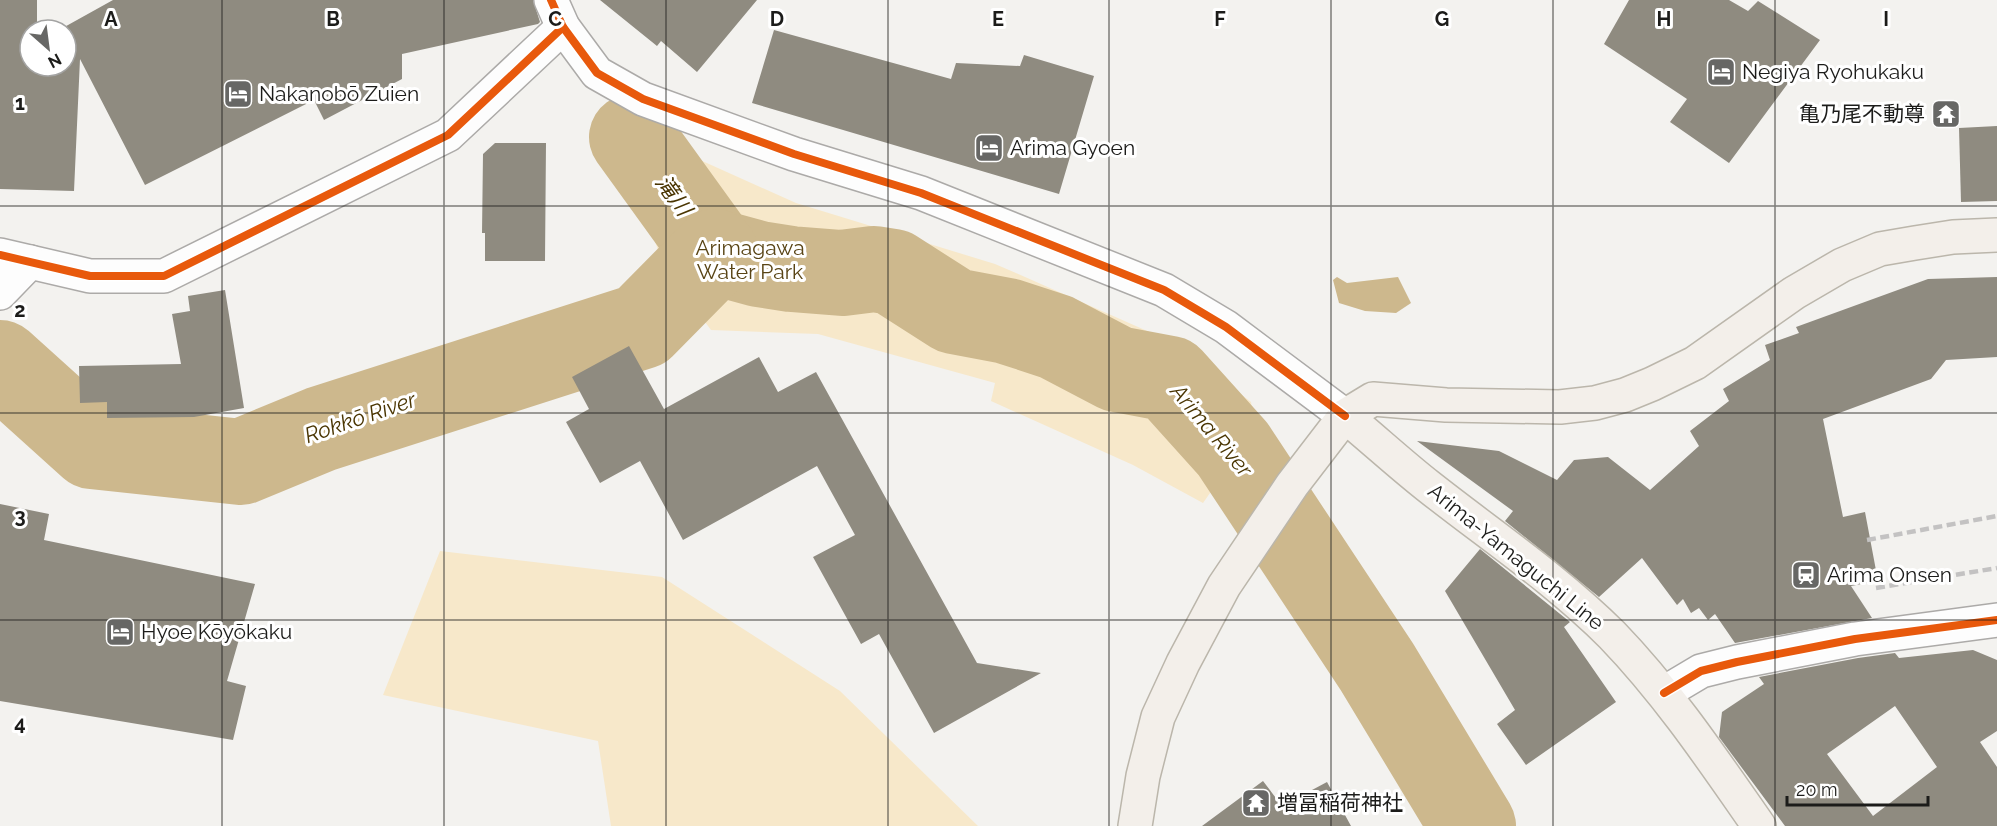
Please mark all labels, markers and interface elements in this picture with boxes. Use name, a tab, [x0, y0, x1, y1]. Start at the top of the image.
text: A	[104, 7, 118, 31]
text: B	[326, 7, 340, 31]
text: C	[548, 7, 562, 31]
text: D	[770, 7, 784, 31]
text: E	[992, 7, 1004, 31]
text: F	[1214, 7, 1226, 31]
text: G	[1435, 7, 1449, 31]
text: H	[1657, 7, 1671, 31]
text: I	[1883, 7, 1889, 31]
north arrow	[18, 18, 78, 78]
text: N	[45, 50, 65, 72]
hotel icon: Negiya Ryohukaku	[1705, 56, 1737, 88]
place label: Negiya Ryohukaku	[1742, 59, 1924, 84]
hotel icon: Nakanobō Zuien	[222, 78, 254, 110]
place label: Nakanobō Zuien	[259, 81, 419, 106]
text: 1	[15, 91, 25, 115]
temple icon: 亀乃尾不動尊	[1930, 98, 1962, 130]
place label: 亀乃尾不動尊	[1799, 101, 1925, 126]
hotel icon: Arima Gyoen	[973, 132, 1005, 164]
place label: Arima Gyoen	[1010, 135, 1135, 160]
water label: 滝川	[651, 170, 699, 222]
park label: Arimagawa Water Park	[695, 235, 805, 284]
text: 2	[14, 298, 26, 322]
water label: Arima River	[1165, 378, 1259, 483]
water label: Rokkō River	[301, 385, 420, 448]
street label: Arima-Yamaguchi Line	[1423, 478, 1609, 635]
text: 3	[14, 504, 26, 528]
station icon: Arima Onsen	[1790, 559, 1822, 591]
place label: Arima Onsen	[1827, 562, 1952, 587]
hotel icon: Hyoe Kōyōkaku	[104, 616, 136, 648]
place label: Hyoe Kōyōkaku	[141, 619, 292, 644]
text: 4	[14, 711, 26, 735]
scale bar	[1787, 769, 1928, 807]
text: 20 m	[1796, 779, 1838, 800]
temple icon: 増冨稲荷神社	[1240, 787, 1272, 819]
place label: 増冨稲荷神社	[1277, 790, 1403, 815]

